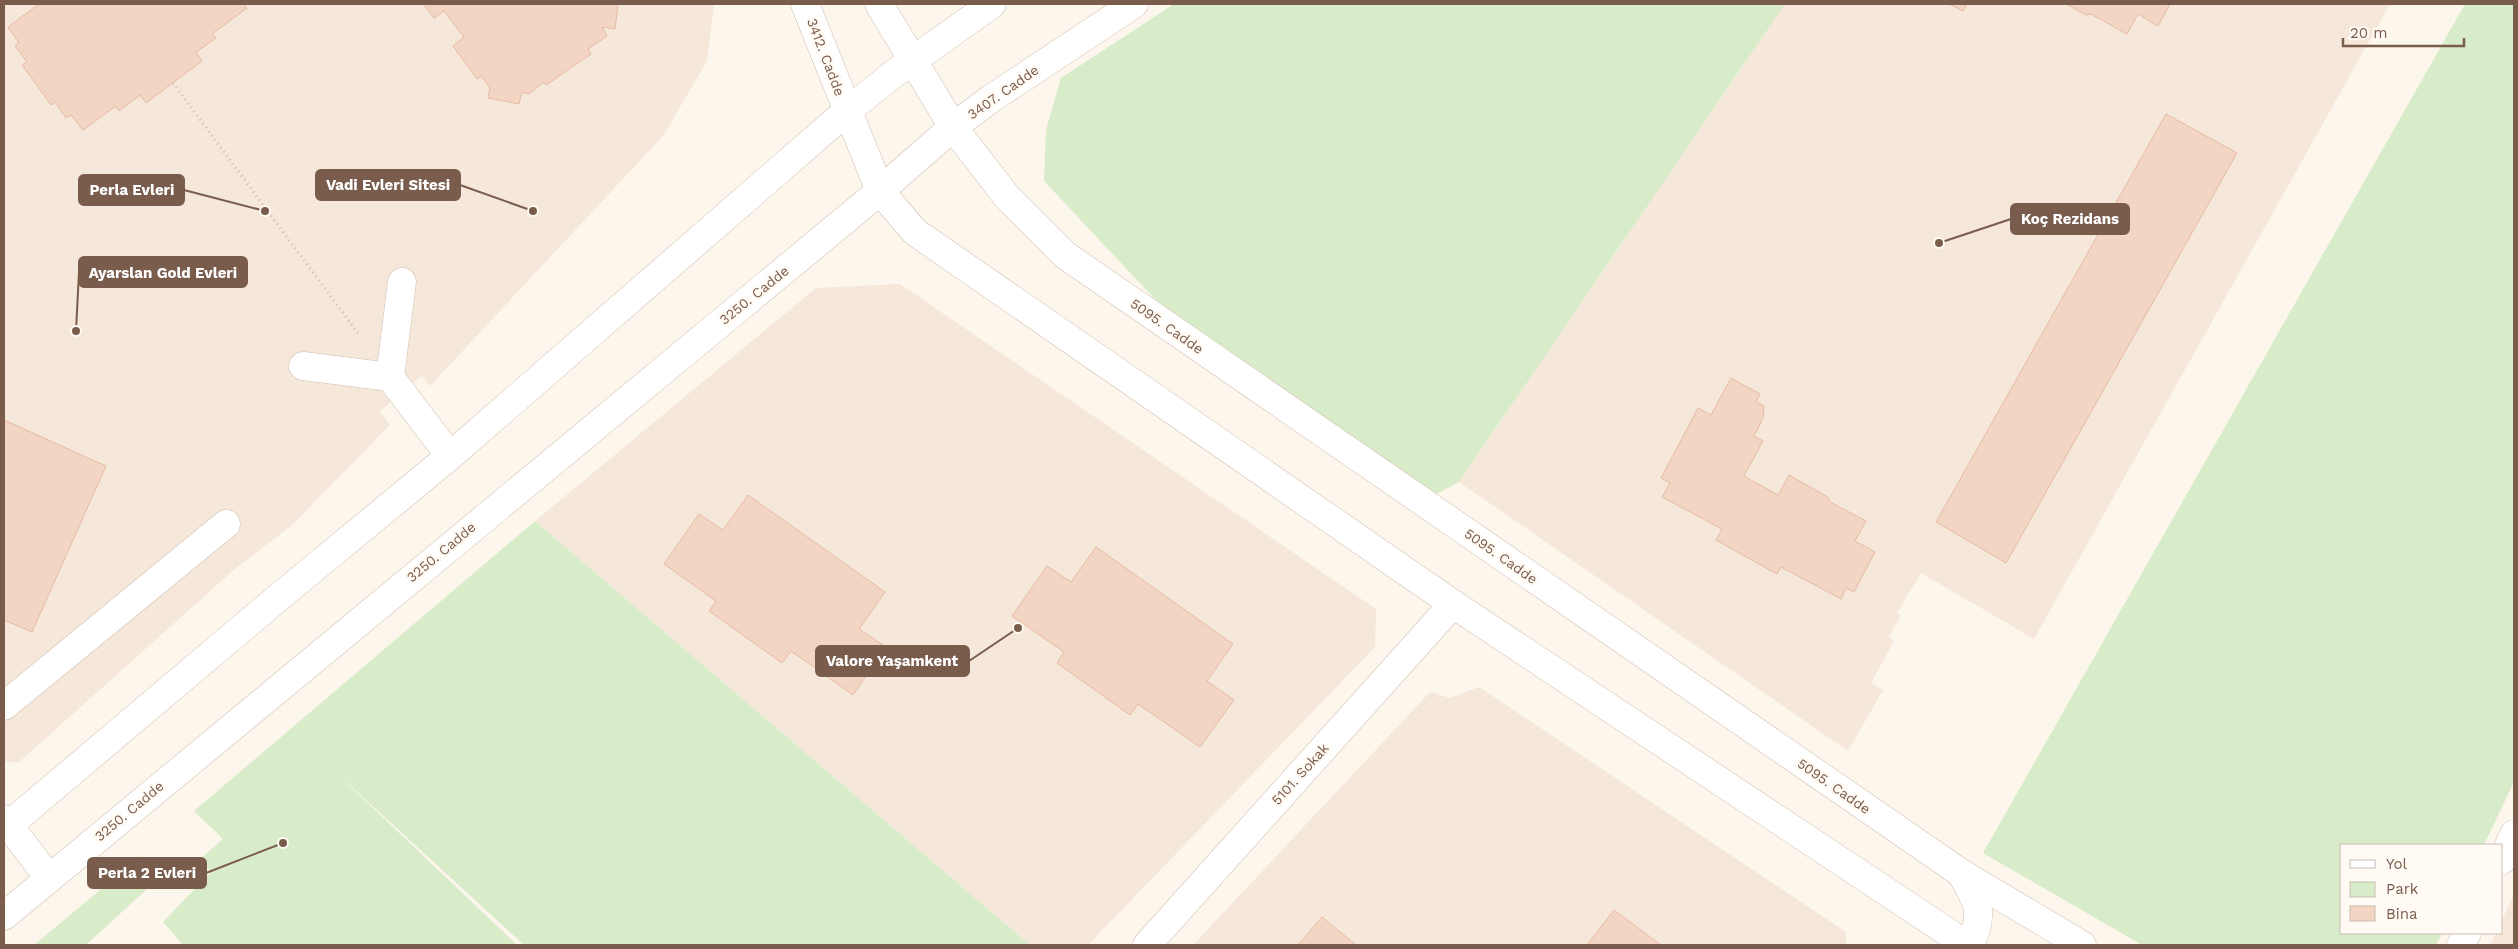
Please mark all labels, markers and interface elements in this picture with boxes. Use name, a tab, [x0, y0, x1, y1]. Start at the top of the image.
scale bar	[2343, 15, 2464, 47]
street label: 3412. Cadde	[804, 16, 848, 98]
text: 20 m	[2350, 24, 2388, 42]
street label: 3407. Cadde	[964, 62, 1042, 122]
callout: Vadi Evleri Sitesi	[316, 170, 460, 200]
callout: Perla Evleri	[79, 175, 184, 205]
text: Vadi Evleri Sitesi	[326, 176, 450, 194]
text: Perla Evleri	[90, 181, 174, 199]
callout: Koç Rezidans	[2011, 204, 2129, 234]
text: Koç Rezidans	[2021, 210, 2119, 228]
callout: Ayarslan Gold Evleri	[79, 257, 247, 287]
street label: 3250. Cadde	[716, 262, 792, 328]
text: Ayarslan Gold Evleri	[89, 264, 237, 282]
street label: 5095. Cadde	[1127, 295, 1207, 357]
street label: 3250. Cadde	[403, 519, 479, 585]
street label: 5095. Cadde	[1461, 525, 1541, 587]
callout: Valore Yaşamkent	[816, 646, 969, 676]
text: Valore Yaşamkent	[826, 652, 958, 670]
street label: 5101. Sokak	[1268, 740, 1332, 808]
street label: 5095. Cadde	[1794, 755, 1874, 817]
street label: 3250. Cadde	[91, 778, 167, 844]
legend	[2340, 844, 2503, 934]
text: Yol	[2386, 855, 2408, 873]
callout: Perla 2 Evleri	[88, 858, 206, 888]
text: Perla 2 Evleri	[98, 864, 196, 882]
text: Park	[2386, 880, 2419, 898]
text: Bina	[2386, 905, 2418, 923]

